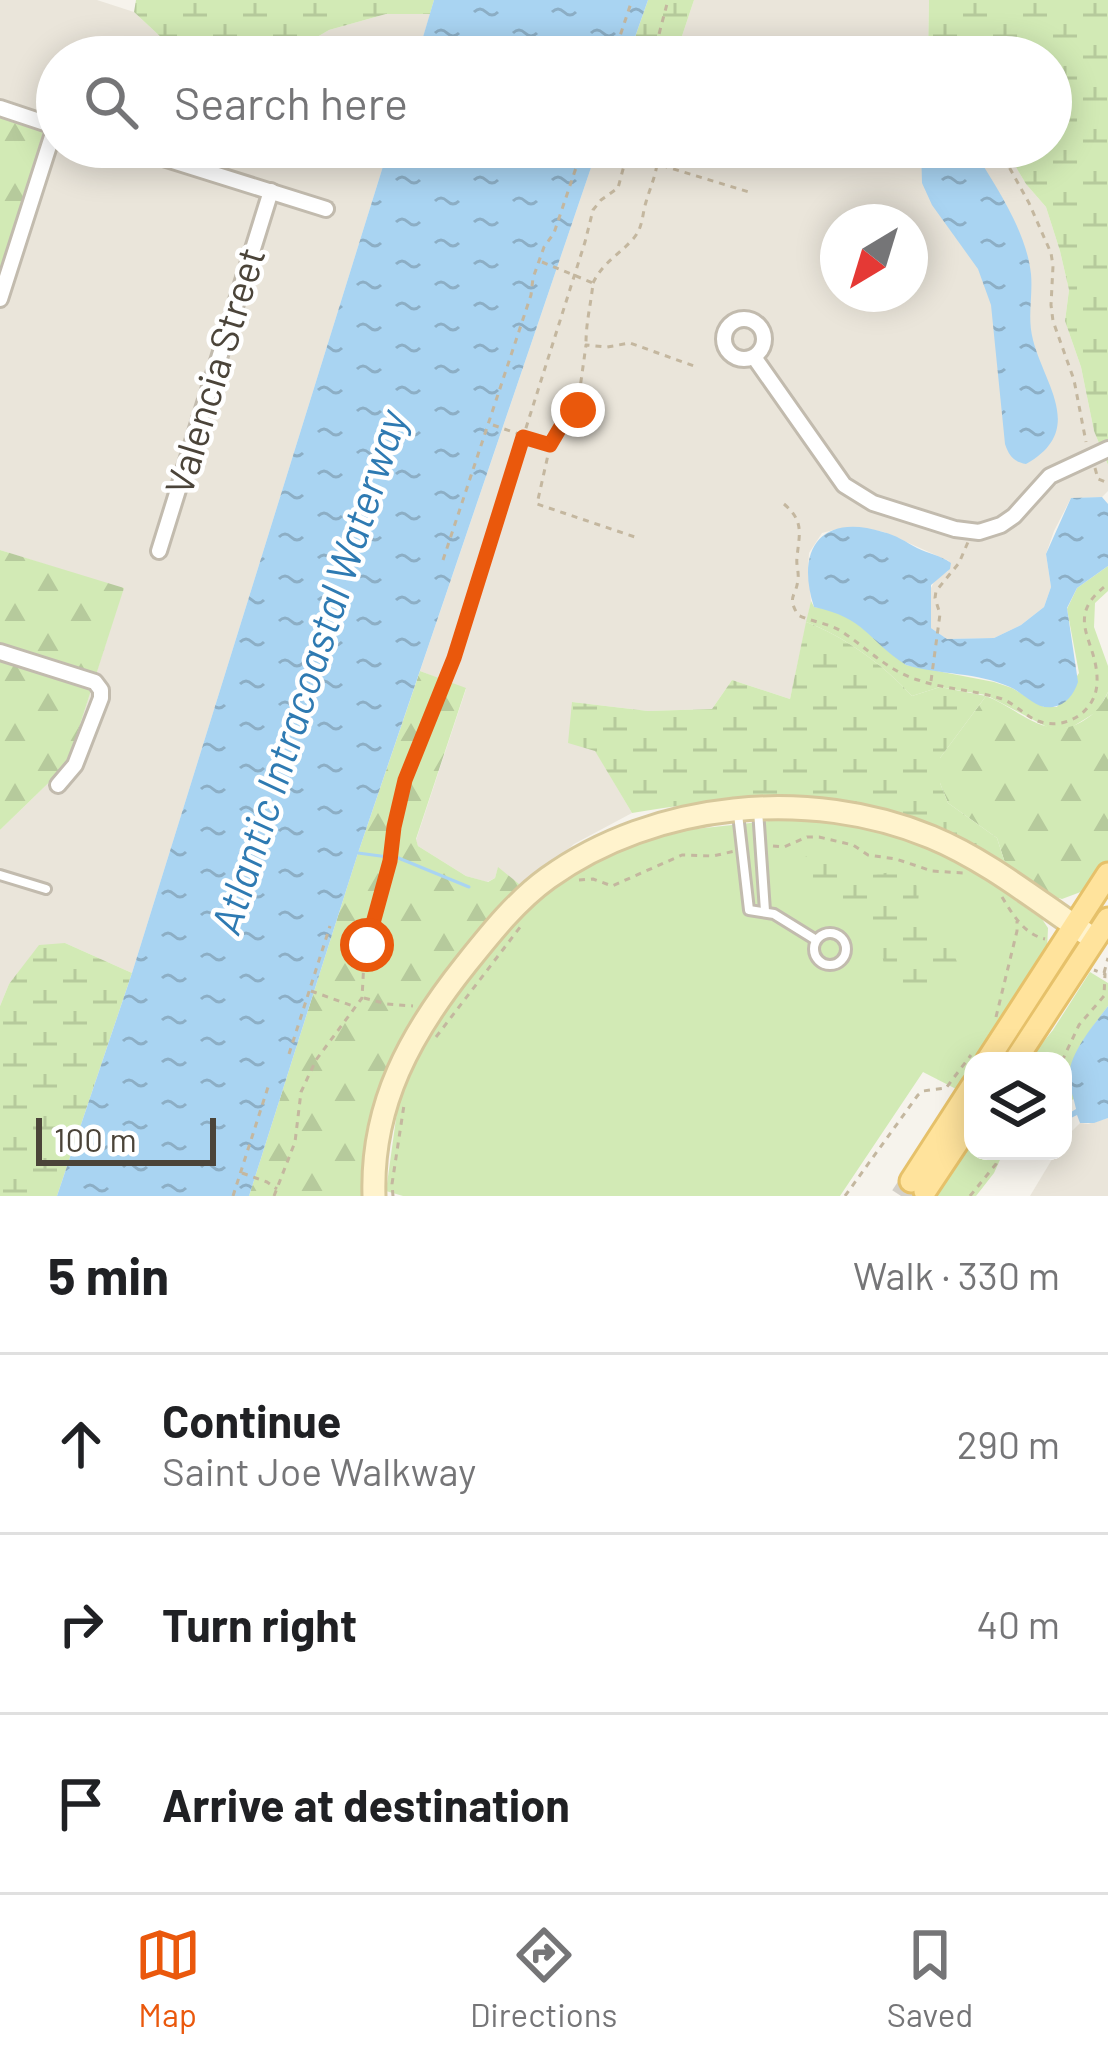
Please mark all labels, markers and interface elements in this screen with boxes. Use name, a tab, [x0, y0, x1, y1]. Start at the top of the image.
search box	[36, 36, 1072, 168]
icon: search	[78, 69, 144, 135]
text: Search here	[174, 75, 408, 129]
north arrow	[820, 204, 928, 312]
street label: Valencia Street	[154, 241, 273, 500]
route end	[551, 383, 605, 437]
water label: Atlantic Intracoastal Waterway	[199, 402, 417, 940]
route start	[340, 918, 394, 972]
map controls	[964, 1052, 1072, 1160]
button: layers	[964, 1052, 1072, 1160]
scale bar	[36, 1112, 216, 1165]
text: 100 m	[54, 1119, 137, 1159]
text: 5 min	[48, 1244, 169, 1305]
text: Walk · 330 m	[853, 1251, 1060, 1298]
text: Continue	[162, 1393, 341, 1447]
icon: ahead	[48, 1411, 114, 1477]
text: 290 m	[957, 1420, 1060, 1467]
text: Saint Joe Walkway	[162, 1447, 476, 1494]
icon: right	[48, 1591, 114, 1657]
text: Turn right	[162, 1597, 357, 1651]
text: 40 m	[976, 1600, 1060, 1647]
icon: arrive	[48, 1771, 114, 1837]
text: Arrive at destination	[162, 1777, 570, 1831]
tab: Map	[135, 1922, 201, 2034]
tab: Directions	[470, 1922, 617, 2034]
tab: Saved	[887, 1922, 973, 2034]

